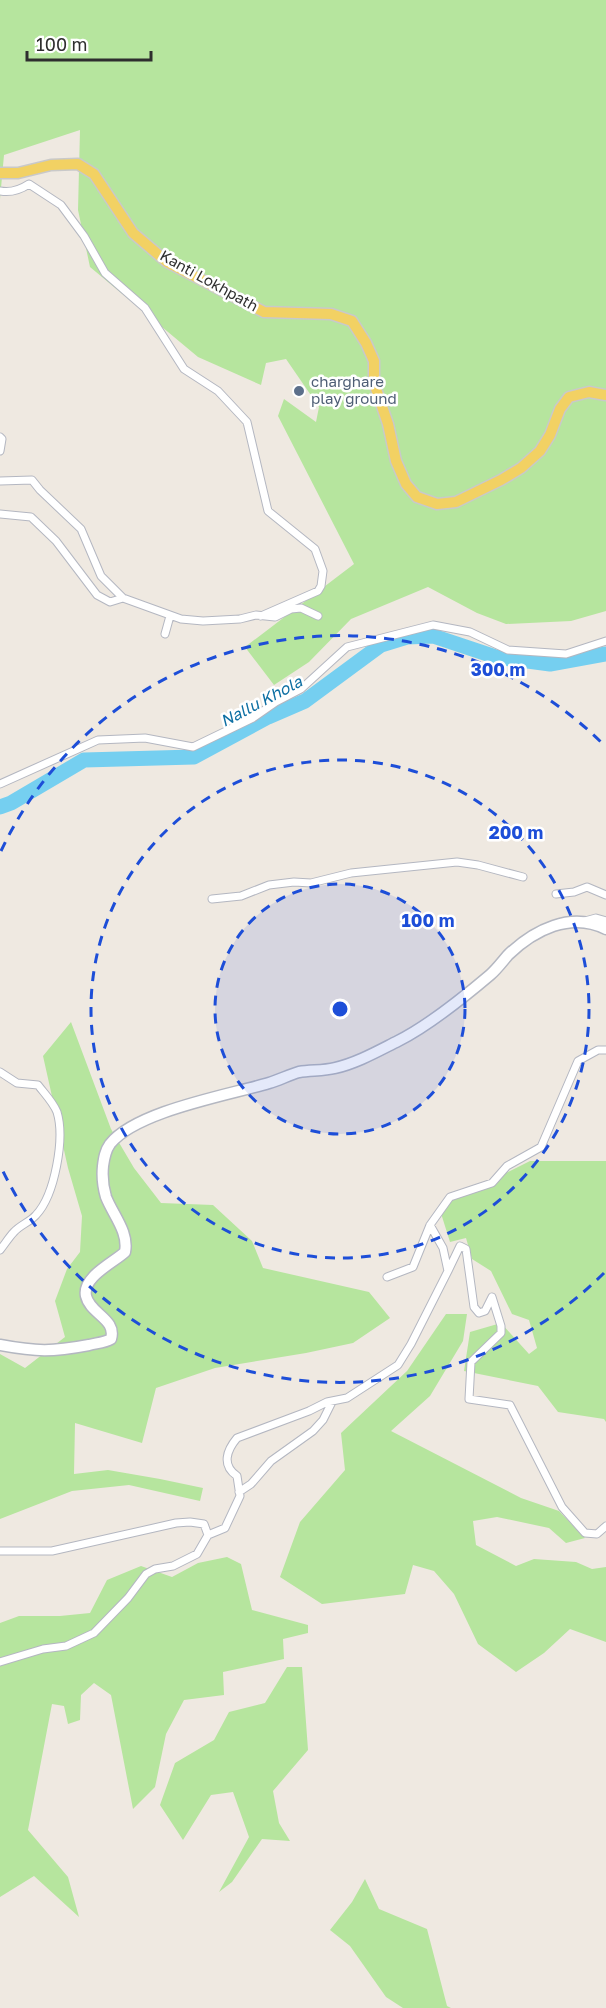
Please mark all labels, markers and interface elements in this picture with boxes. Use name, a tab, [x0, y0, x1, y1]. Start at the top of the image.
scale bar	[27, 24, 152, 62]
text: 100 m	[36, 33, 87, 55]
street label: Kanti Lokhpath	[157, 246, 262, 315]
place label: charghare play ground	[311, 372, 397, 407]
marker: charghare play ground	[292, 384, 306, 398]
text: 300 m	[471, 658, 525, 680]
water label: Nallu Khola	[217, 671, 306, 731]
text: 200 m	[489, 821, 543, 843]
text: 100 m	[402, 909, 454, 931]
centre of rings	[330, 999, 350, 1019]

